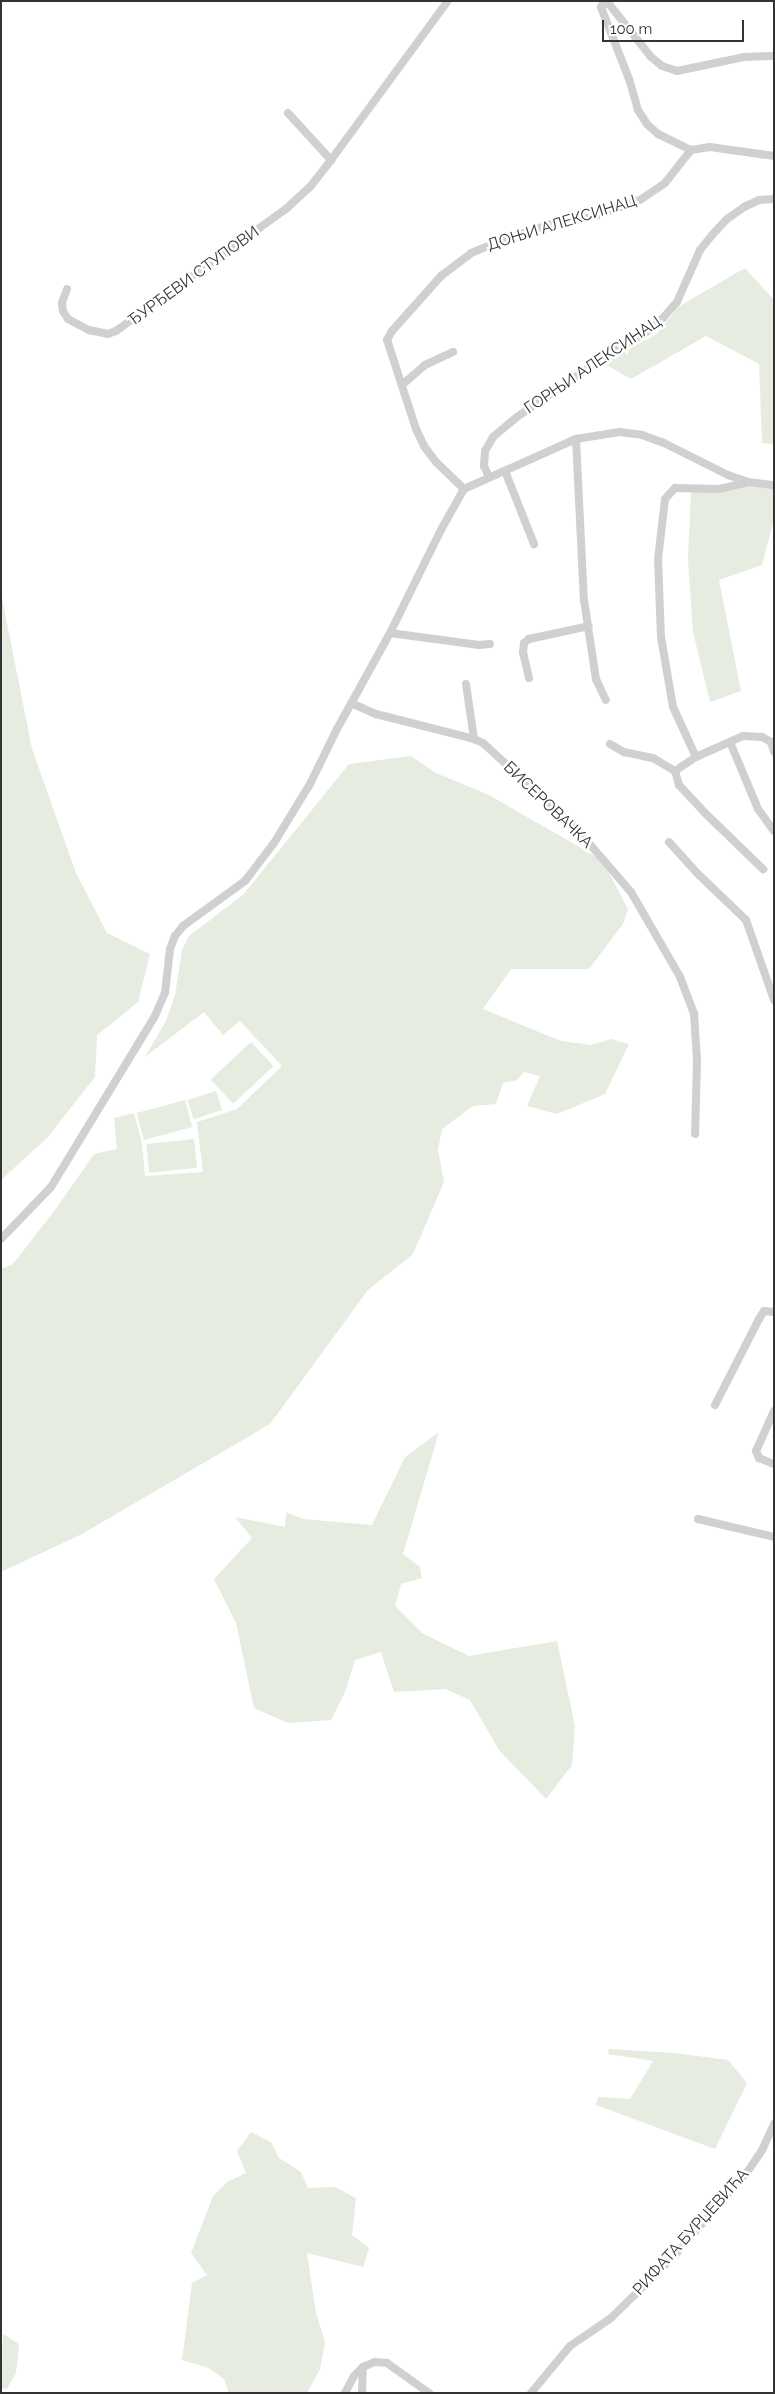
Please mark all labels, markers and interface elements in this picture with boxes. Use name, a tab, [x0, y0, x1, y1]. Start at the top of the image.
scale bar	[605, 10, 748, 42]
text: 100 m	[610, 20, 652, 38]
street label: ДОЊИ АЛЕКСИНАЦ	[485, 191, 639, 255]
street label: ЂУРЂЕВИ СТУПОВИ	[125, 222, 263, 330]
street label: ГОРЊИ АЛЕКСИНАЦ	[521, 312, 665, 418]
street label: БИСЕРОВАЧКА	[499, 758, 597, 852]
street label: РИФАТА БУРЏЕВИЋА	[629, 2165, 753, 2299]

